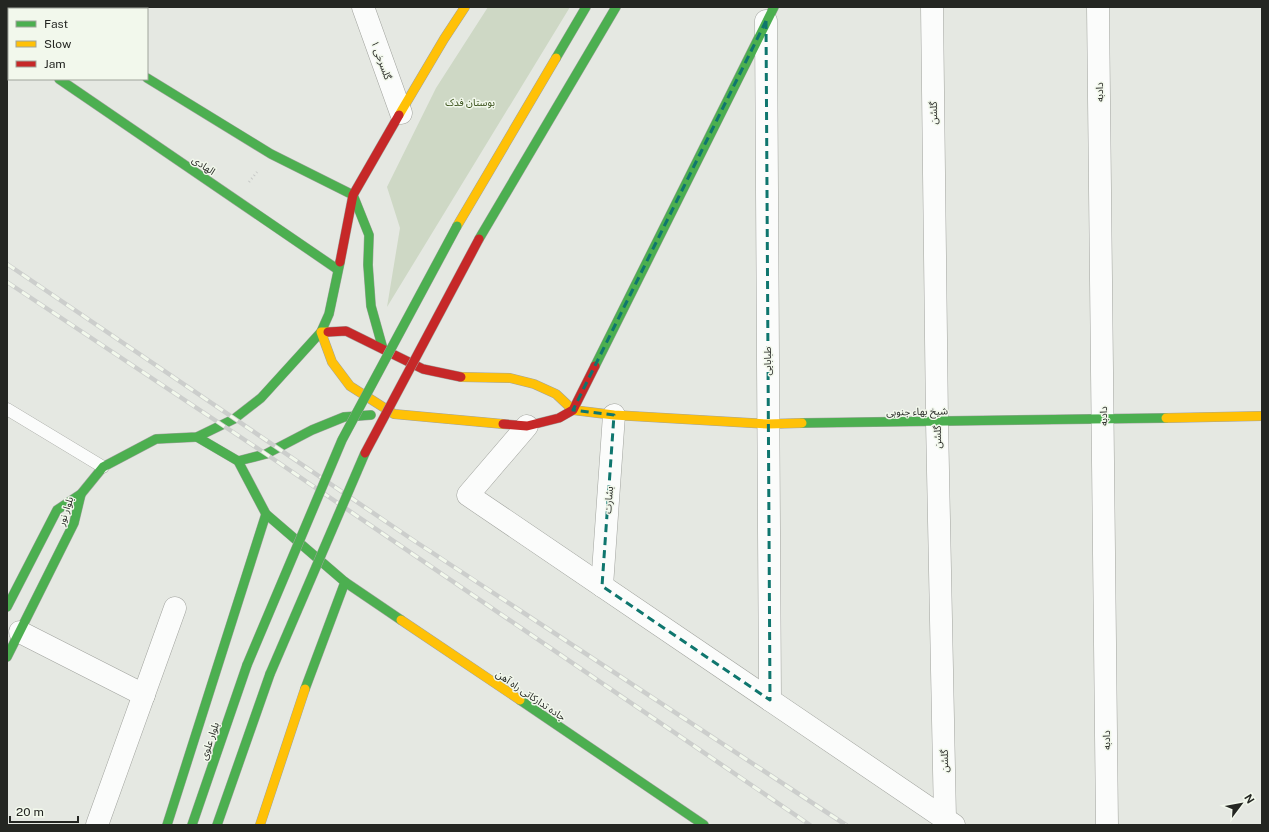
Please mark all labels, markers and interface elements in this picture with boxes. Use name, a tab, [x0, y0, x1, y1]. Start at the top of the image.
legend	[8, 8, 148, 80]
text: Fast	[44, 17, 69, 31]
text: Slow	[44, 37, 72, 51]
street label: گلسرخی ۱	[368, 39, 395, 82]
text: Jam	[44, 57, 66, 71]
street label: دادبه	[1093, 82, 1105, 102]
park label: بوستان فدک	[445, 96, 495, 109]
street label: گلشن	[927, 101, 939, 125]
street label: الهادی	[190, 153, 218, 177]
street label: طبابایی	[761, 346, 773, 376]
street label: شیخ بهاء جنوبی	[886, 404, 948, 420]
street label: دادبه	[1097, 406, 1109, 426]
street label: گلشن	[931, 425, 943, 449]
street label: بشارت	[601, 485, 616, 514]
street label: بلوار نور	[54, 495, 76, 528]
street label: جاده تدارکاتی راه آهن	[493, 667, 568, 724]
street label: بلوار علوی	[197, 720, 222, 762]
street label: دادبه	[1100, 730, 1112, 750]
street label: گلشن	[938, 749, 950, 773]
north arrow	[1221, 784, 1261, 824]
text: N	[1242, 792, 1257, 806]
scale bar	[10, 798, 78, 824]
text: 20 m	[16, 805, 44, 819]

